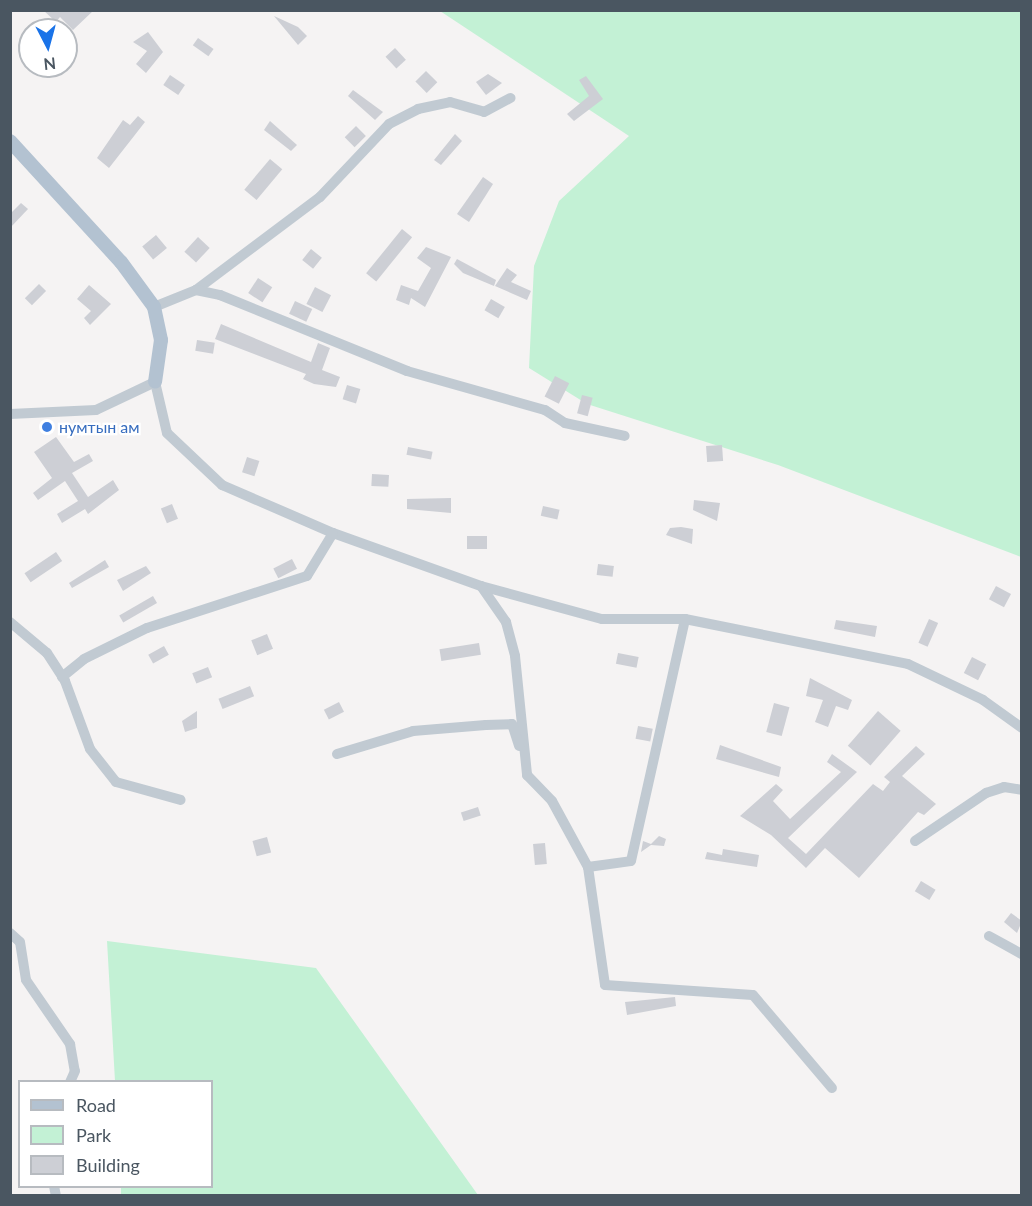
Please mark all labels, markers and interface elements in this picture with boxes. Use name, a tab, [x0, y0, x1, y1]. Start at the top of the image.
north arrow	[18, 18, 78, 78]
text: N	[43, 54, 57, 75]
place label: нумтын ам	[59, 417, 140, 437]
marker: нумтын ам	[40, 420, 54, 434]
legend	[18, 1080, 213, 1188]
text: Road	[76, 1094, 116, 1116]
text: Park	[76, 1124, 111, 1146]
text: Building	[76, 1154, 140, 1176]

